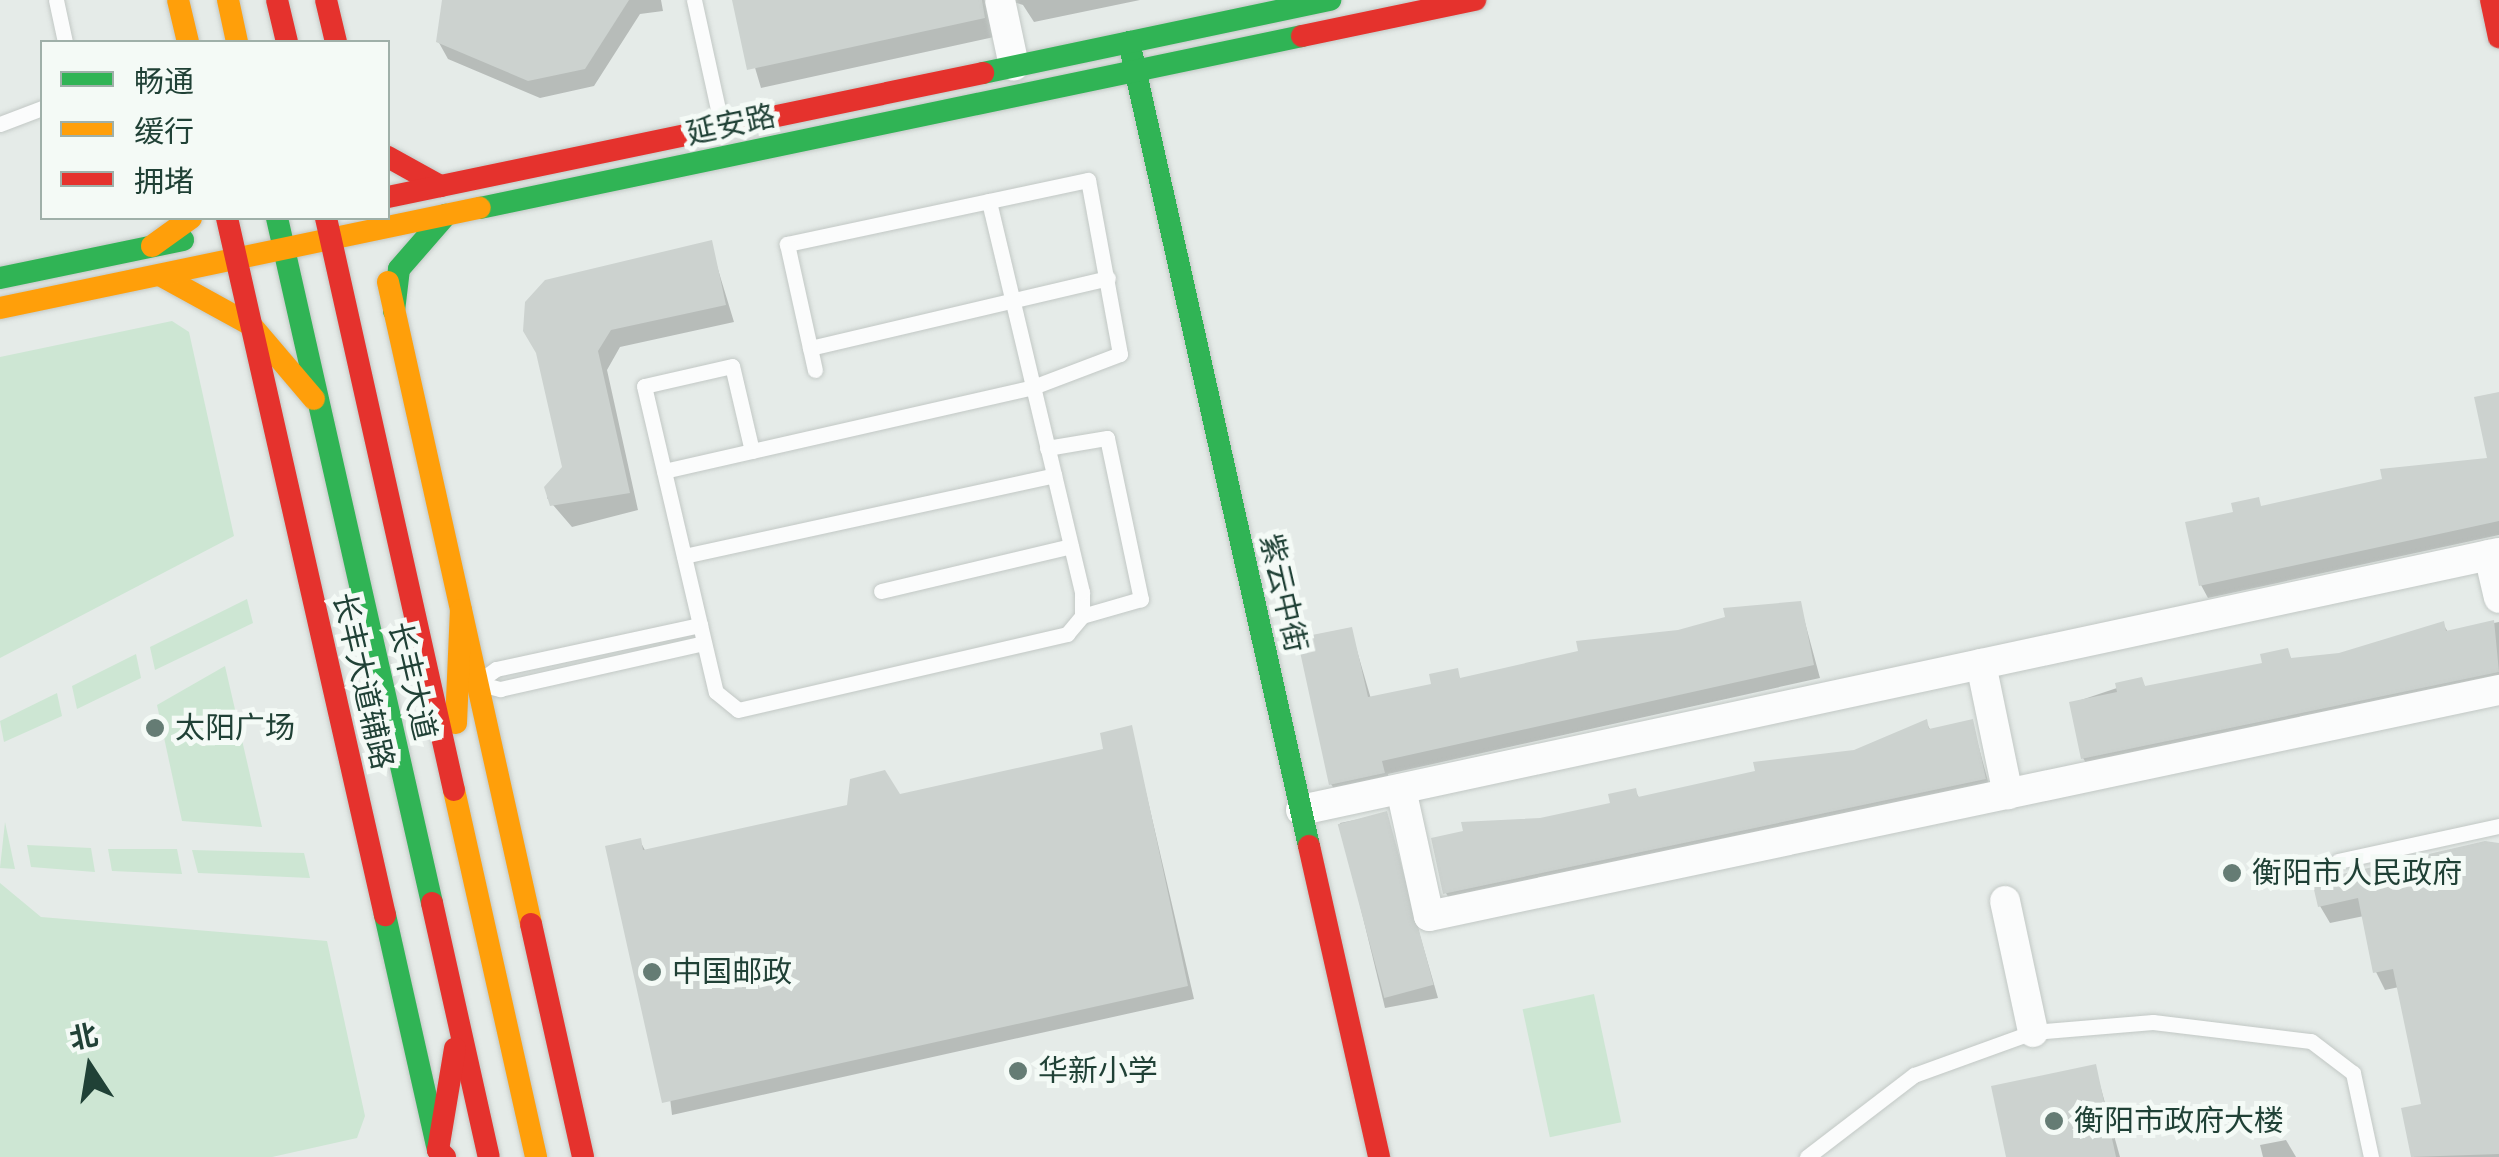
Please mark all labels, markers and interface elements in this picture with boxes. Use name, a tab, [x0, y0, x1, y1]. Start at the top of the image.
legend	[40, 40, 390, 220]
text: 畅通	[134, 64, 194, 99]
street label: 延安路	[683, 98, 779, 152]
text: 缓行	[134, 114, 194, 149]
text: 拥堵	[134, 164, 194, 199]
street label: 紫云中街	[1252, 530, 1314, 656]
street label: 长丰大道辅路	[325, 589, 401, 773]
street label: 长丰大道	[381, 618, 443, 744]
place label: 太阳广场	[175, 710, 295, 746]
marker: 太阳广场	[144, 717, 166, 739]
place label: 衡阳市人民政府	[2252, 855, 2462, 891]
marker: 衡阳市人民政府	[2221, 862, 2243, 884]
place label: 中国邮政	[672, 954, 792, 990]
marker: 中国邮政	[641, 961, 663, 983]
north arrow	[40, 1017, 140, 1117]
text: 北	[67, 1018, 101, 1056]
place label: 华新小学	[1038, 1053, 1158, 1089]
marker: 华新小学	[1007, 1060, 1029, 1082]
place label: 衡阳市政府大楼	[2074, 1103, 2284, 1139]
marker: 衡阳市政府大楼	[2043, 1110, 2065, 1132]

